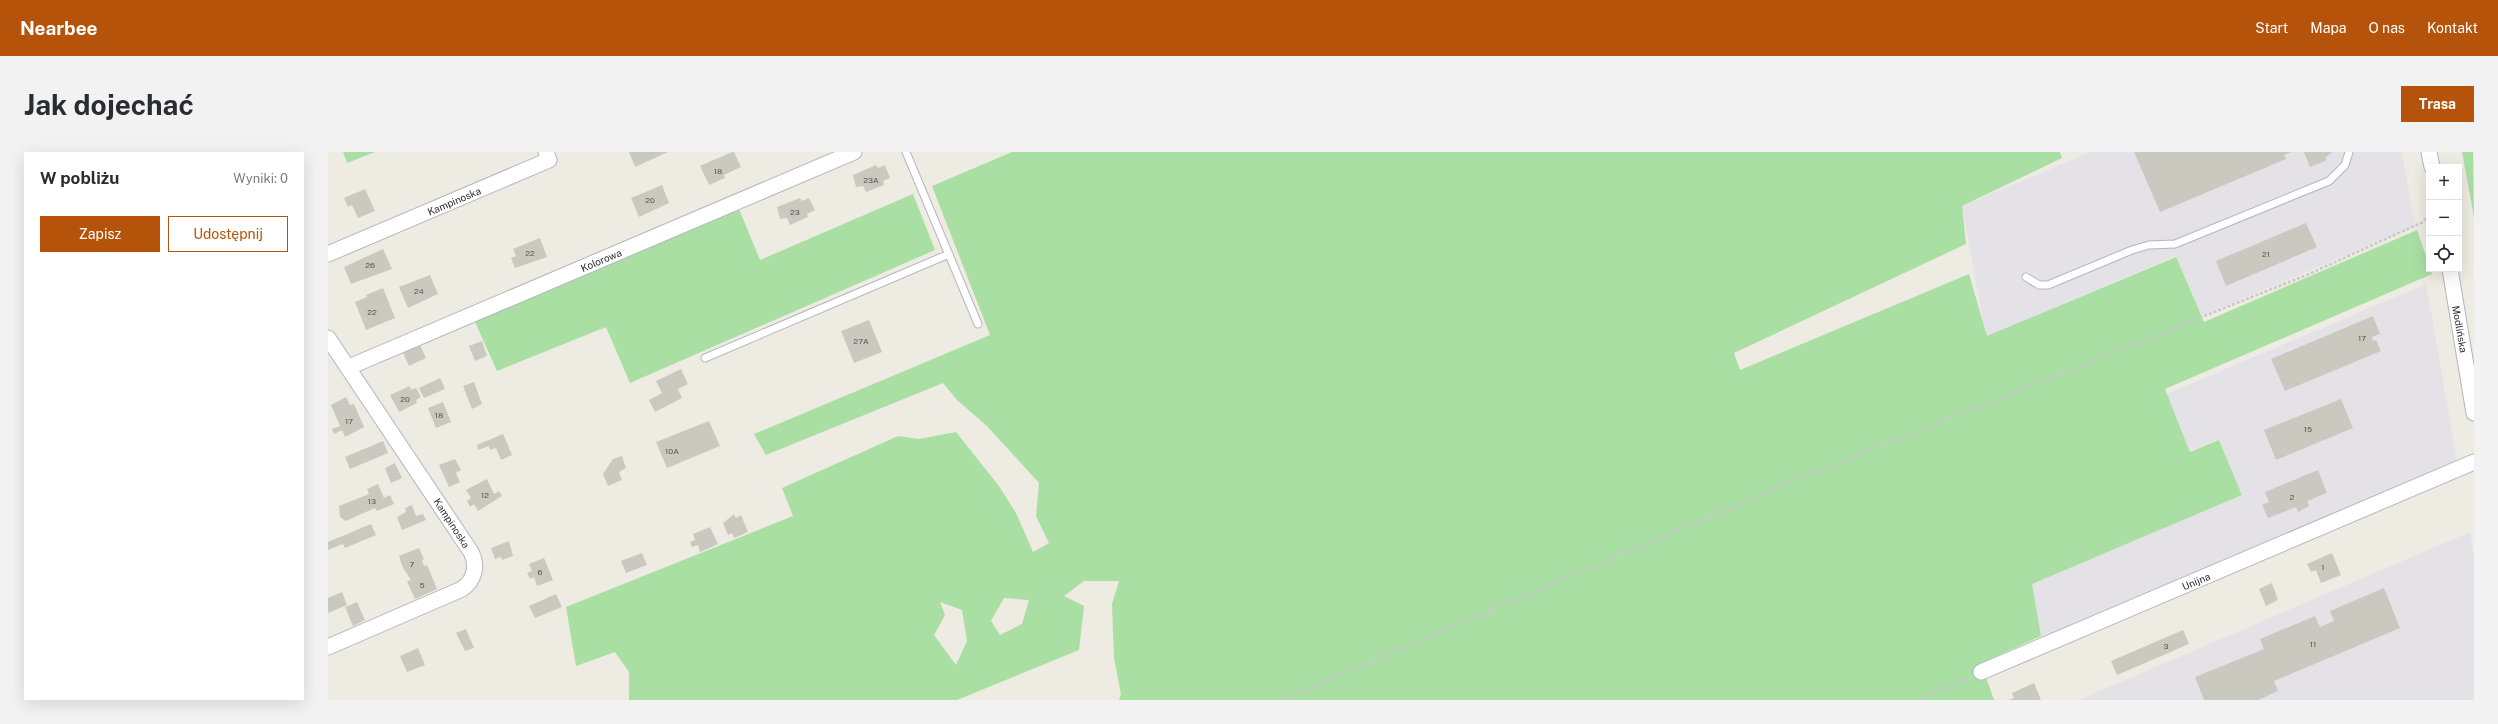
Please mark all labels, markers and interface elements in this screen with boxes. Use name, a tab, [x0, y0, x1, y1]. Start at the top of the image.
text: Nearbee	[20, 17, 98, 39]
text: Start	[2255, 20, 2288, 36]
text: Mapa	[2310, 20, 2346, 36]
text: O nas	[2368, 20, 2405, 36]
text: Kontakt	[2427, 20, 2478, 36]
button: Trasa	[2401, 86, 2474, 122]
text: Jak dojechać	[24, 88, 194, 121]
map controls	[2426, 164, 2462, 272]
button: +	[2426, 164, 2462, 200]
house number: 18	[714, 166, 722, 176]
text: W pobliżu	[40, 168, 119, 188]
text: Wyniki: 0	[233, 171, 288, 186]
house number: 23A	[863, 175, 879, 185]
street label: Kampinoska	[425, 184, 483, 218]
house number: 20	[645, 195, 655, 205]
button: −	[2426, 200, 2462, 236]
house number: 23	[790, 207, 800, 217]
button: Zapisz	[40, 216, 160, 252]
button: Udostępnij	[168, 216, 288, 252]
button: locate	[2426, 236, 2462, 272]
street label: Kolorowa	[579, 246, 623, 274]
house number: 22	[525, 248, 535, 258]
house number: 21	[2262, 249, 2270, 259]
house number: 26	[365, 260, 375, 270]
house number: 24	[414, 286, 424, 296]
street label: Modlińska	[2450, 304, 2470, 354]
house number: 22	[367, 307, 377, 317]
house number: 17	[2358, 333, 2366, 343]
house number: 27A	[853, 336, 869, 346]
house number: 20	[400, 394, 410, 404]
house number: 18	[435, 410, 443, 420]
house number: 17	[345, 416, 353, 426]
house number: 15	[2304, 424, 2312, 434]
house number: 10A	[665, 446, 679, 456]
house number: 12	[481, 490, 489, 500]
house number: 2	[2290, 492, 2295, 502]
house number: 13	[368, 496, 376, 506]
street label: Kampinoska	[431, 496, 473, 550]
house number: 7	[410, 559, 415, 569]
house number: 1	[2321, 562, 2325, 572]
house number: 6	[538, 567, 543, 577]
street label: Unijna	[2180, 570, 2212, 592]
house number: 5	[419, 580, 425, 590]
house number: 11	[2310, 639, 2316, 649]
house number: 3	[2163, 641, 2169, 651]

